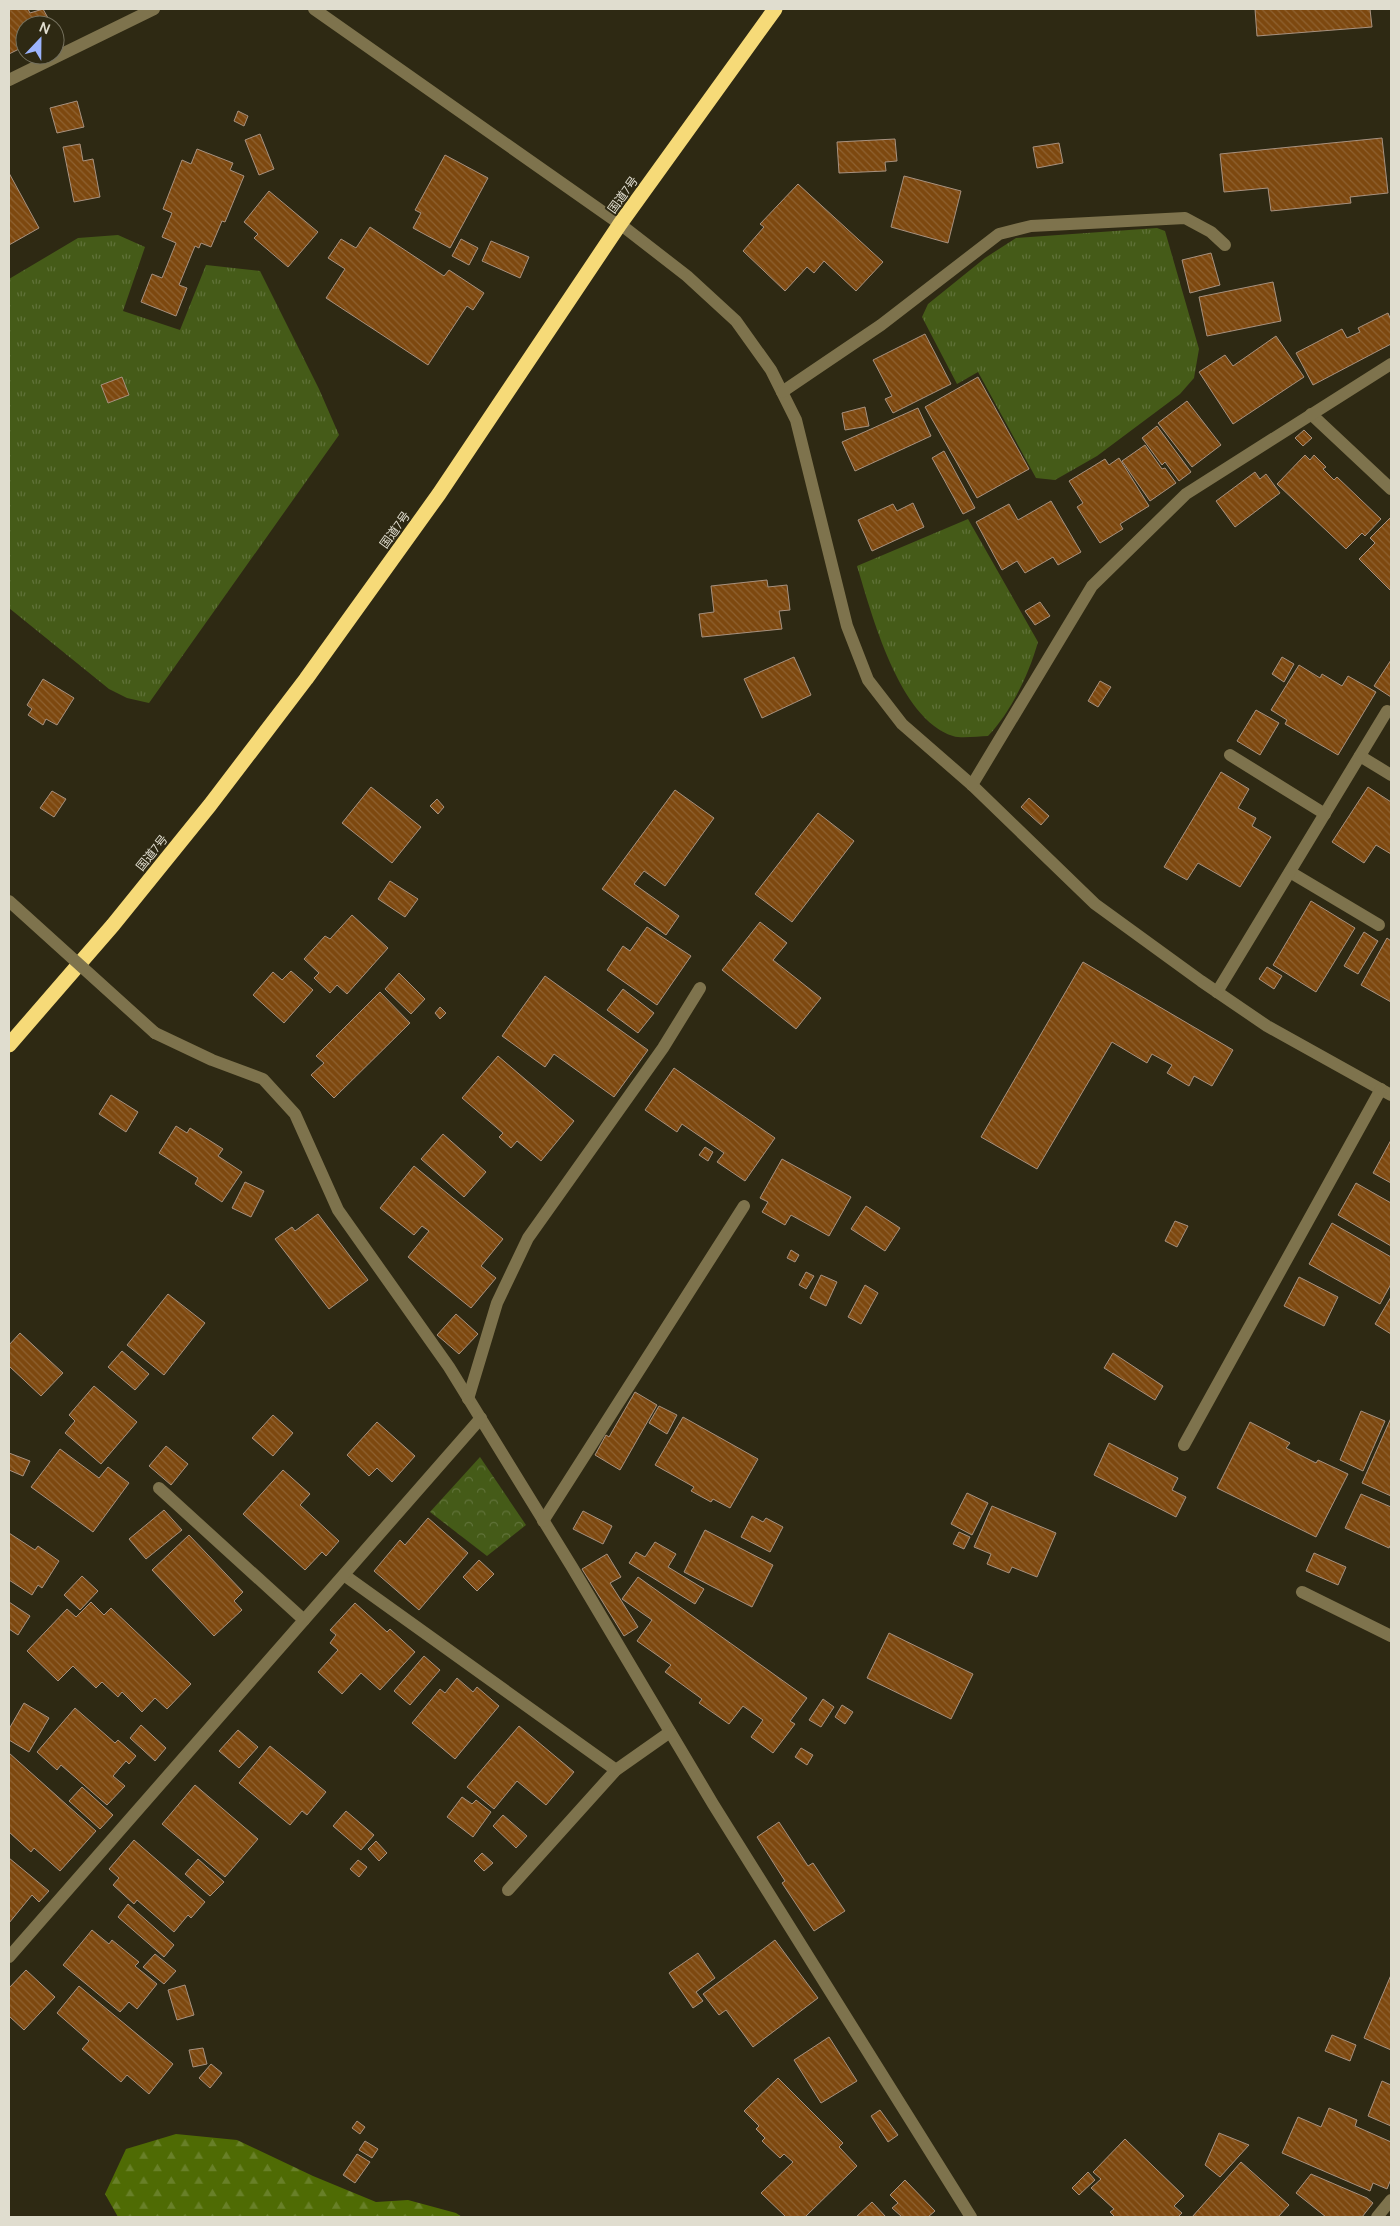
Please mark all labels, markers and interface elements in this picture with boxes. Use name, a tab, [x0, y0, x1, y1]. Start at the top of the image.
north arrow	[15, 15, 65, 65]
text: N	[37, 17, 53, 38]
street label: 国道7号	[603, 173, 642, 217]
street label: 国道7号	[375, 508, 414, 552]
street label: 国道7号	[132, 831, 171, 874]

